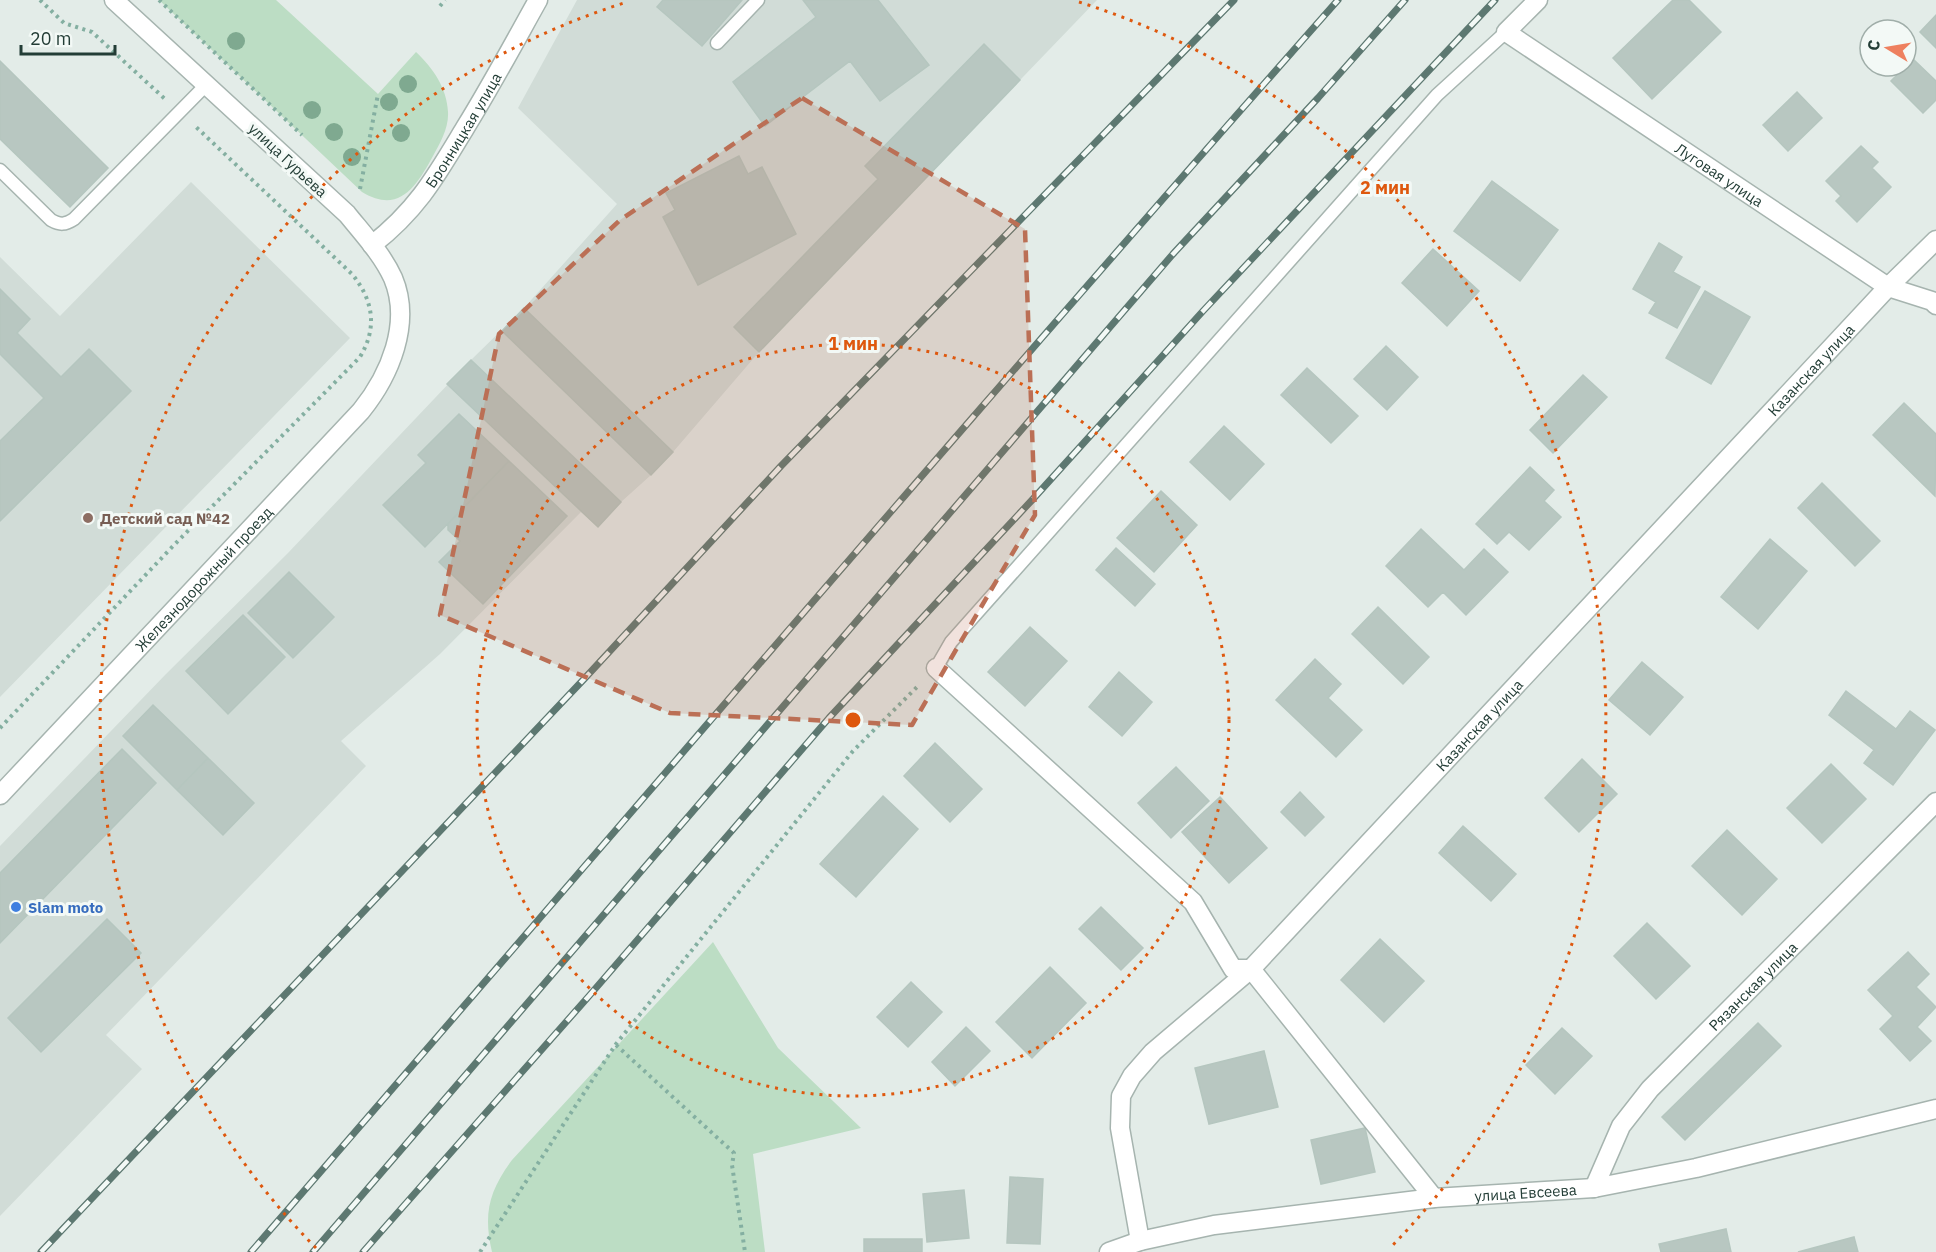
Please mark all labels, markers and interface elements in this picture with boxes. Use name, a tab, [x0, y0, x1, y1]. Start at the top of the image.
scale bar	[21, 18, 116, 56]
north arrow	[1858, 18, 1918, 78]
text: 20 m	[30, 27, 72, 50]
text: С	[1862, 38, 1884, 52]
street label: Бронницкая улица	[421, 69, 505, 191]
street label: улица Гурьева	[245, 119, 331, 201]
street label: Луговая улица	[1672, 138, 1767, 211]
text: 2 мин	[1360, 176, 1410, 199]
street label: Казанская улица	[1763, 320, 1858, 420]
text: 1 мин	[828, 332, 878, 355]
street label: Железнодорожный проезд	[131, 502, 276, 655]
place label: Детский сад №42	[100, 509, 230, 528]
marker: Детский сад №42	[81, 511, 95, 525]
street label: Казанская улица	[1431, 675, 1527, 775]
centre of rings	[843, 710, 863, 730]
place label: Slam moto	[28, 898, 103, 917]
marker: Slam moto	[9, 900, 23, 914]
street label: Рязанская улица	[1704, 937, 1801, 1035]
street label: улица Евсеева	[1474, 1180, 1577, 1205]

